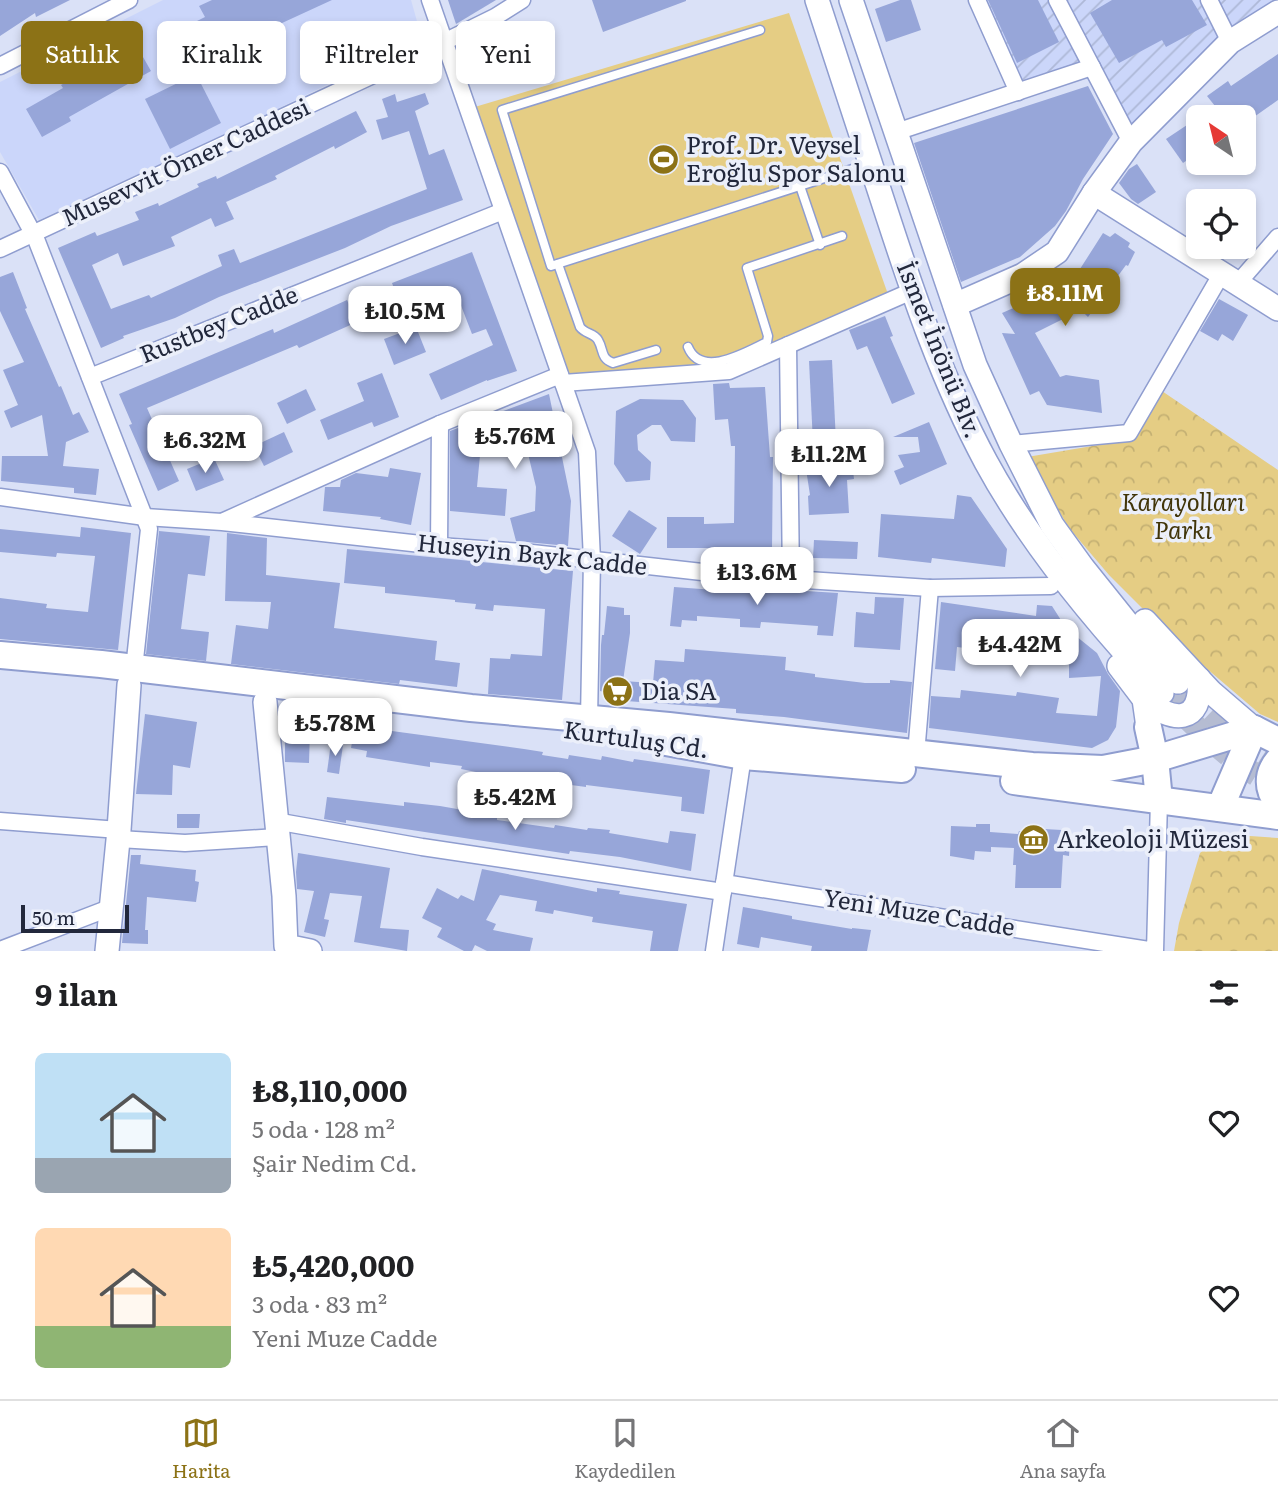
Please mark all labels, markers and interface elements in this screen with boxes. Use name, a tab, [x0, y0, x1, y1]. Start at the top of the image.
chip: Satılık	[21, 21, 143, 84]
chip: Kiralık	[157, 21, 286, 84]
chip: Filtreler	[300, 21, 442, 84]
chip: Yeni	[456, 21, 555, 84]
street label: Musevvit Ömer Caddesi	[55, 88, 315, 234]
north arrow	[1186, 105, 1256, 175]
map controls	[1186, 105, 1256, 259]
place label: Prof. Dr. Veysel Eroğlu Spor Salonu	[686, 126, 906, 189]
sports icon: Prof. Dr. Veysel Eroğlu Spor Salonu	[646, 143, 680, 177]
button: locate	[1186, 189, 1256, 259]
street label: İsmet İnönü Blv.	[890, 255, 993, 443]
pin: ₺8.11M	[1008, 268, 1122, 328]
text: ₺8.11M	[1026, 274, 1104, 308]
street label: Rustbey Cadde	[134, 275, 302, 370]
pin: ₺10.5M	[348, 286, 462, 346]
text: ₺10.5M	[364, 292, 446, 326]
pin: ₺5.76M	[458, 412, 572, 471]
pin: ₺6.32M	[148, 416, 262, 475]
text: ₺5.76M	[474, 417, 556, 451]
text: ₺6.32M	[163, 421, 247, 455]
pin: ₺11.2M	[772, 430, 886, 489]
text: ₺11.2M	[791, 435, 867, 469]
park label: Karayolları Parkı	[1121, 483, 1245, 546]
street label: Huseyin Bayk Cadde	[416, 523, 649, 582]
pin: ₺13.6M	[700, 548, 814, 607]
text: ₺13.6M	[717, 553, 797, 587]
pin: ₺4.42M	[963, 620, 1077, 679]
text: ₺4.42M	[978, 625, 1062, 659]
place label: Dia SA	[641, 672, 717, 707]
supermarket icon: Dia SA	[601, 675, 635, 709]
pin: ₺5.78M	[278, 698, 392, 758]
text: ₺5.78M	[294, 704, 376, 738]
street label: Kurtuluş Cd.	[561, 710, 711, 765]
pin: ₺5.42M	[458, 772, 572, 832]
text: ₺5.42M	[473, 778, 557, 812]
place label: Arkeoloji Müzesi	[1057, 820, 1249, 855]
museum icon: Arkeoloji Müzesi	[1017, 823, 1051, 857]
street label: Yeni Muze Cadde	[821, 878, 1018, 943]
scale bar	[21, 902, 130, 934]
text: 50 m	[32, 903, 75, 931]
text: 9 ilan	[35, 971, 118, 1015]
icon: filters	[1205, 974, 1243, 1012]
text: ₺8,110,000	[252, 1067, 407, 1111]
icon: home	[91, 1081, 175, 1165]
icon: heart	[1205, 1104, 1243, 1142]
text: 5 oda · 128 m²	[252, 1111, 395, 1145]
text: Şair Nedim Cd.	[252, 1145, 418, 1179]
text: ₺5,420,000	[252, 1242, 415, 1286]
icon: home	[91, 1256, 175, 1340]
icon: heart	[1205, 1279, 1243, 1317]
text: 3 oda · 83 m²	[252, 1286, 387, 1320]
text: Yeni Muze Cadde	[252, 1320, 437, 1354]
tab: Harita	[172, 1414, 230, 1484]
tab: Kaydedilen	[574, 1414, 676, 1484]
tab: Ana sayfa	[1020, 1414, 1106, 1484]

